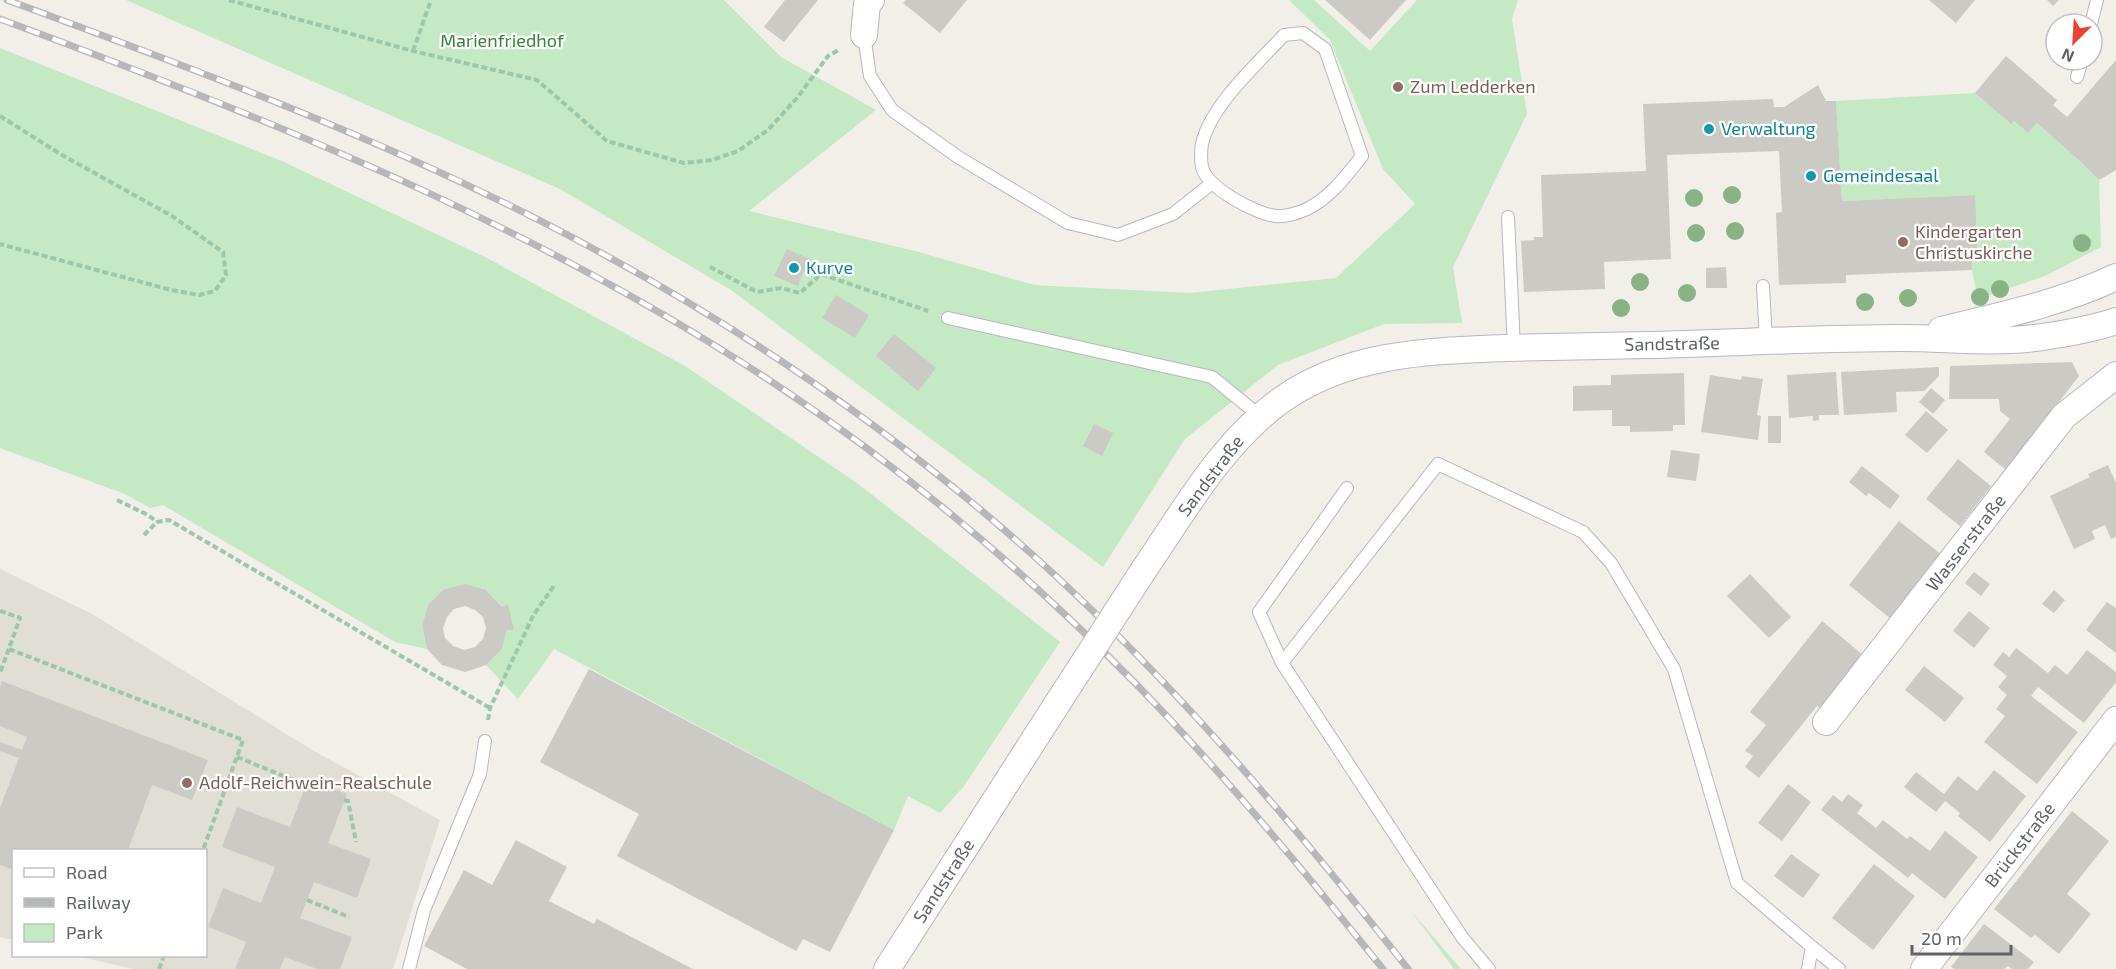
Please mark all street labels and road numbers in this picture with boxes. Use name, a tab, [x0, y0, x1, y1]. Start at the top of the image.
street label: Sandstraße	[1624, 331, 1720, 355]
street label: Sandstraße	[1173, 431, 1248, 520]
street label: Wasserstraße	[1921, 490, 2010, 595]
street label: Brückstraße	[1979, 798, 2059, 891]
street label: Sandstraße	[908, 834, 978, 927]

